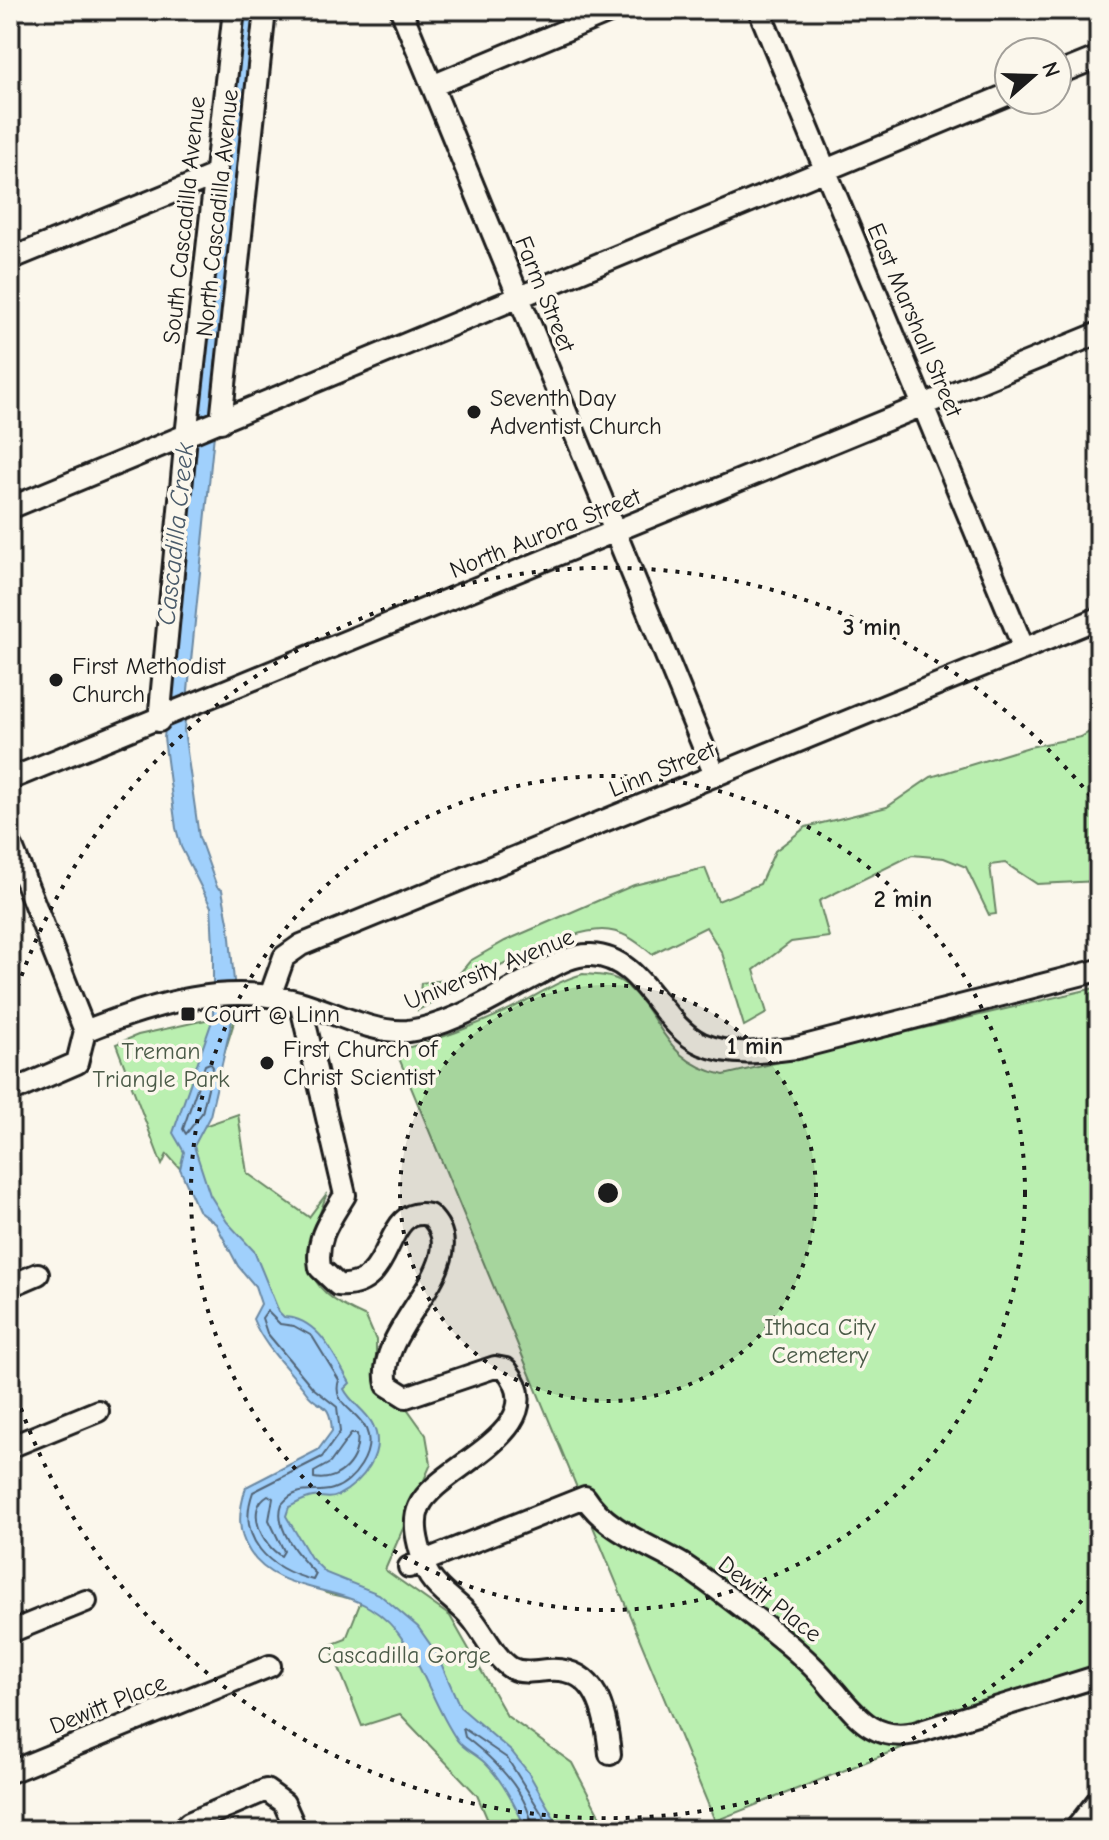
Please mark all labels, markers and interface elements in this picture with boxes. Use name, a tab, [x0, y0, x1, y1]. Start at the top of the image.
north arrow	[993, 36, 1073, 116]
text: N	[1036, 58, 1066, 81]
street label: North Cascadilla Avenue	[190, 88, 244, 338]
street label: South Cascadilla Avenue	[157, 95, 211, 345]
street label: East Marshall Street	[862, 219, 969, 422]
street label: Farm Street	[509, 232, 581, 357]
place label: Seventh Day Adventist Church	[490, 384, 662, 440]
marker: Seventh Day Adventist Church	[465, 403, 483, 421]
water label: Cascadilla Creek	[151, 441, 201, 627]
street label: North Aurora Street	[445, 482, 646, 584]
text: 3 min	[843, 613, 901, 641]
place label: First Methodist Church	[72, 652, 226, 708]
marker: First Methodist Church	[47, 671, 65, 689]
street label: Linn Street	[605, 735, 720, 803]
text: 2 min	[874, 885, 932, 913]
street label: University Avenue	[400, 922, 578, 1016]
place label: Court @ Linn	[204, 1000, 340, 1028]
marker: Court @ Linn	[179, 1005, 197, 1023]
text: 1 min	[727, 1032, 783, 1060]
place label: First Church of Christ Scientist	[283, 1035, 438, 1091]
park label: Treman Triangle Park	[92, 1037, 230, 1093]
marker: First Church of Christ Scientist	[258, 1054, 276, 1072]
centre of rings	[594, 1179, 622, 1207]
park label: Ithaca City Cemetery	[764, 1313, 876, 1369]
street label: Dewitt Place	[713, 1550, 827, 1648]
park label: Cascadilla Gorge	[317, 1641, 491, 1669]
street label: Dewitt Place	[46, 1668, 170, 1740]

